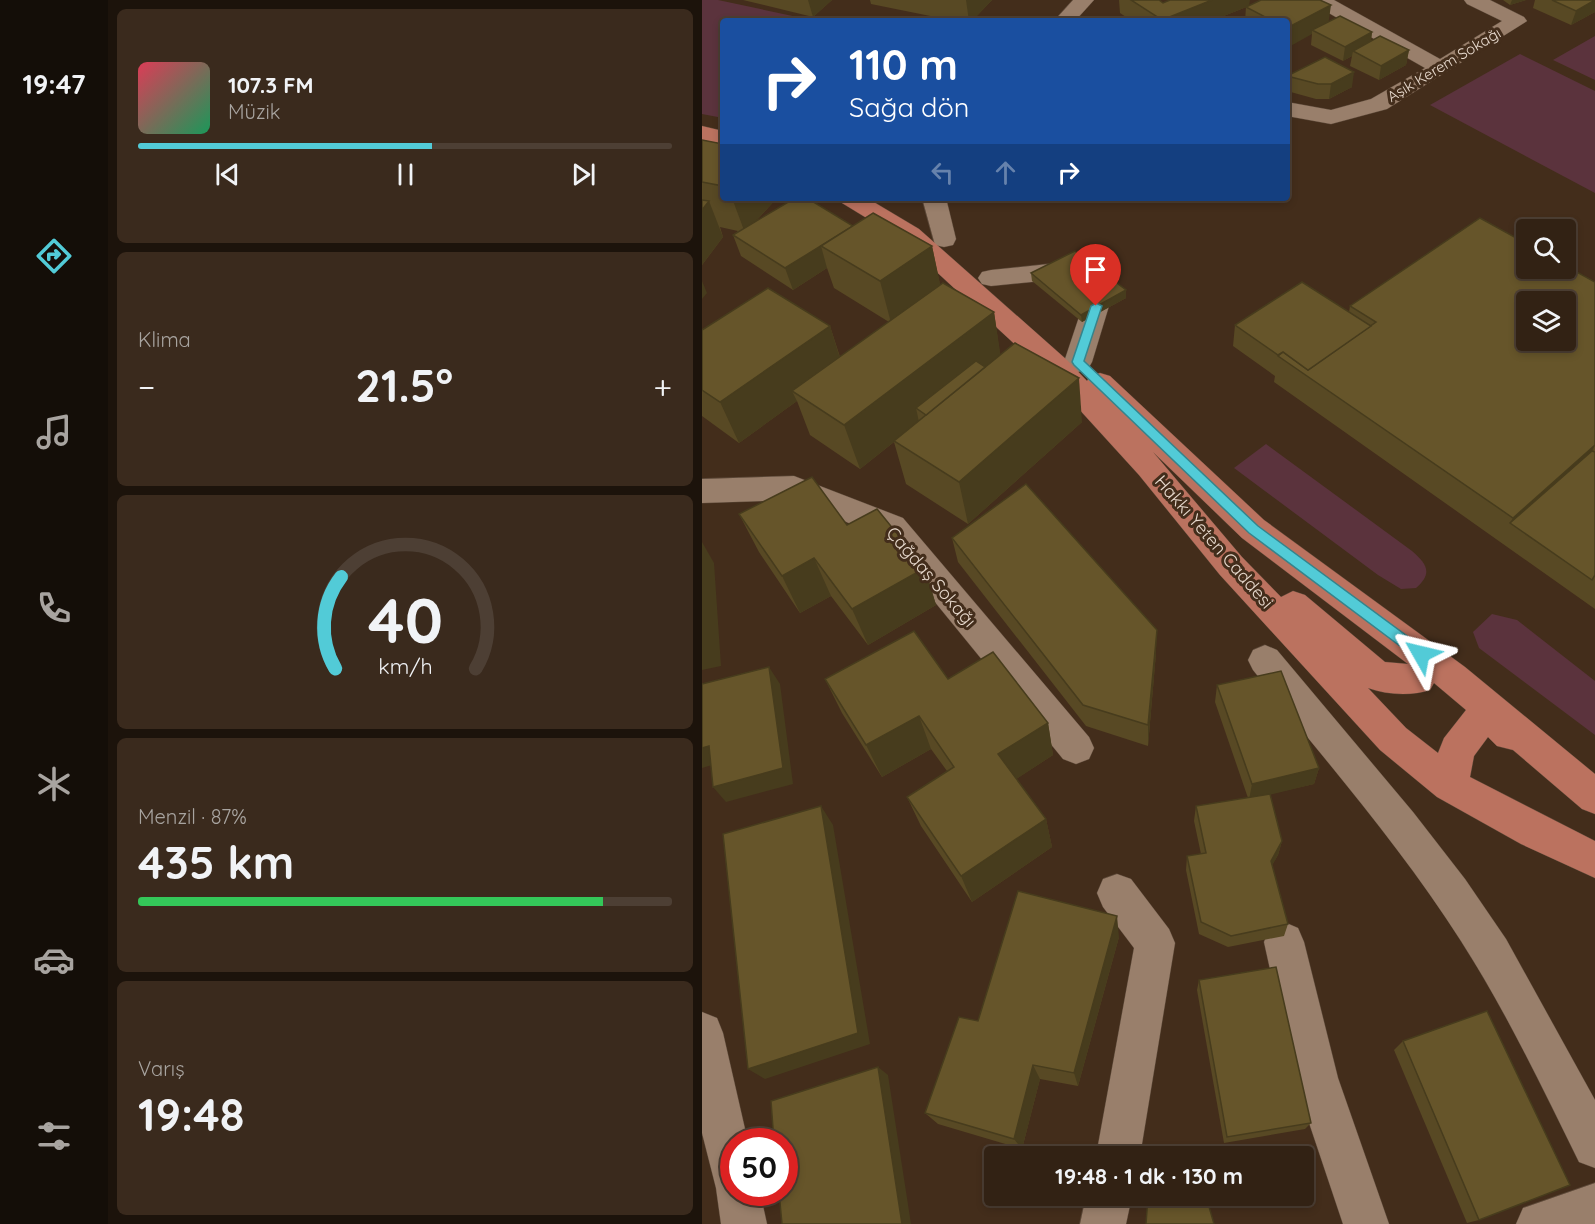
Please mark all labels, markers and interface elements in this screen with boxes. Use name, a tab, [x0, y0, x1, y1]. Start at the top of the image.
street label: Aşık Kerem Sokağı	[1383, 23, 1504, 106]
text: 110 m	[849, 38, 958, 91]
icon: right	[750, 42, 828, 120]
text: 19:47	[22, 67, 86, 101]
text: 107.3 FM	[228, 71, 314, 99]
text: Sağa dön	[849, 90, 969, 124]
text: Müzik	[228, 99, 280, 124]
icon: left	[926, 156, 959, 189]
icon: ahead	[989, 156, 1022, 189]
icon: right	[1052, 156, 1085, 189]
icon: previous	[211, 158, 244, 191]
icon: pause	[389, 158, 422, 191]
icon: next	[567, 158, 600, 191]
map controls	[1516, 219, 1576, 351]
button: search	[1516, 219, 1576, 279]
icon: directions	[33, 235, 75, 277]
pin	[1070, 244, 1121, 306]
icon: arrive	[1079, 253, 1112, 286]
button: layers	[1516, 291, 1576, 351]
text: Klima	[138, 327, 191, 352]
text: 21.5°	[355, 357, 453, 413]
text: −	[138, 366, 155, 407]
text: +	[653, 366, 672, 407]
icon: music	[33, 411, 75, 453]
street label: Hakkı Yeten Caddesi	[1150, 470, 1279, 613]
street label: Çağdaş Sokağı	[881, 522, 981, 632]
text: 40	[367, 581, 442, 659]
icon: phone	[33, 587, 75, 629]
position arrow	[1389, 622, 1453, 686]
text: km/h	[378, 653, 432, 679]
icon: climate	[33, 763, 75, 805]
text: Menzil · 87%	[138, 804, 247, 829]
text: 435 km	[138, 834, 294, 890]
icon: car	[33, 939, 75, 981]
text: Varış	[138, 1056, 185, 1081]
text: 19:48	[138, 1086, 244, 1142]
icon: filters	[33, 1115, 75, 1157]
speed limit sign: 50	[720, 1128, 798, 1206]
text: 19:48 · 1 dk · 130 m	[1055, 1162, 1243, 1190]

